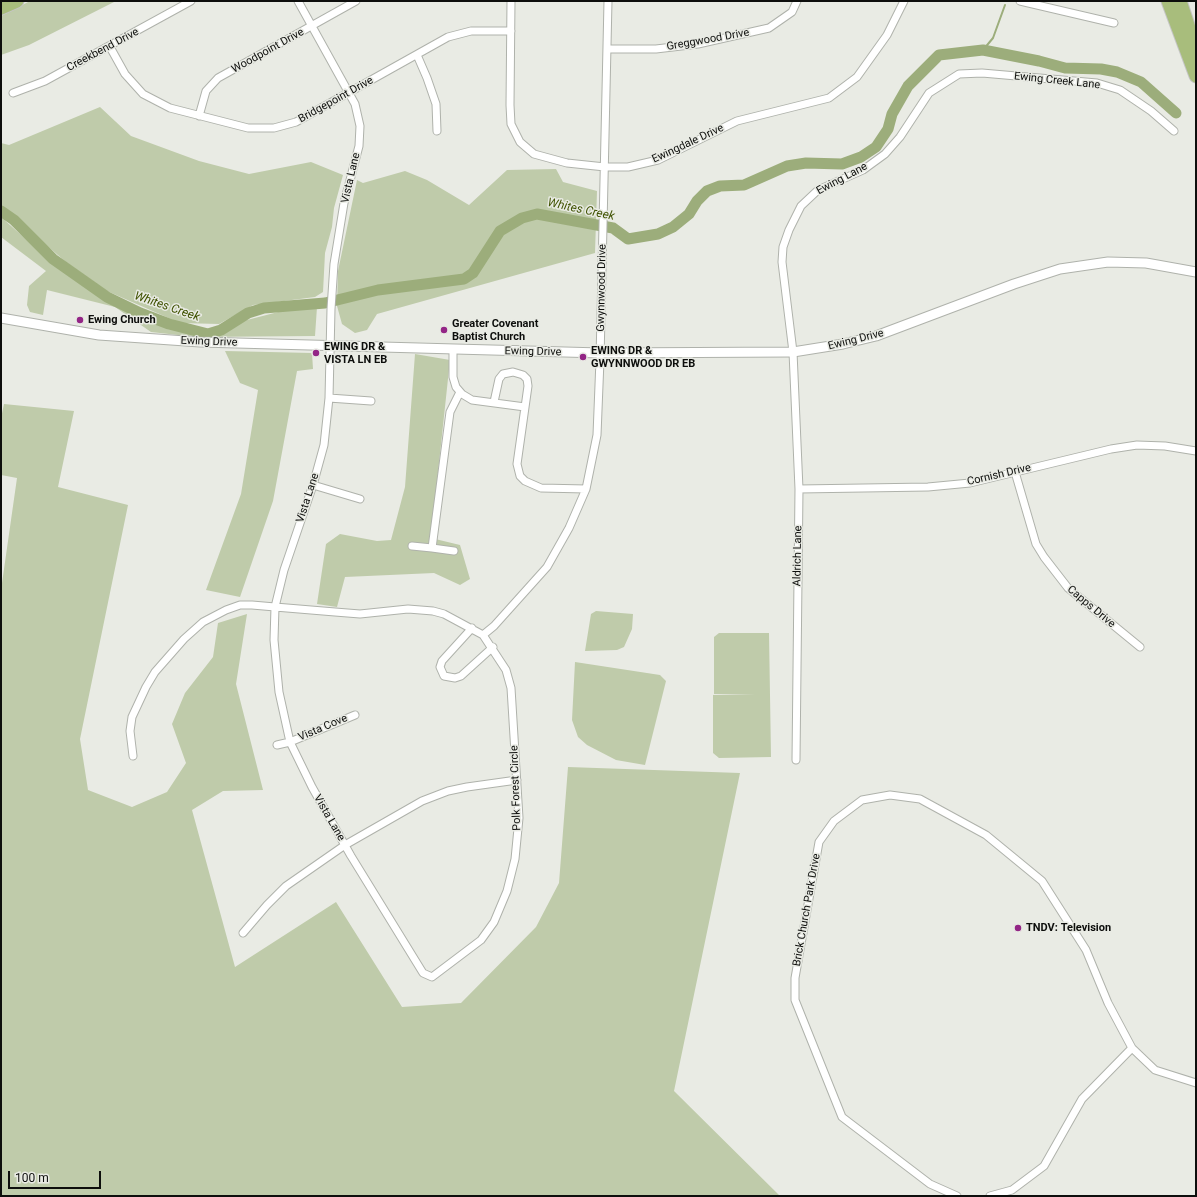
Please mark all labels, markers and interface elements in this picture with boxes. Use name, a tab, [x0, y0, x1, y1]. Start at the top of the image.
street label: Creekbend Drive	[65, 25, 141, 75]
street label: Woodpoint Drive	[230, 26, 306, 76]
street label: Greggwood Drive	[666, 26, 750, 54]
street label: Ewing Creek Lane	[1013, 70, 1101, 92]
street label: Bridgepoint Drive	[296, 74, 376, 126]
street label: Ewingdale Drive	[650, 122, 726, 166]
street label: Vista Lane	[339, 151, 363, 205]
street label: Ewing Lane	[814, 160, 870, 198]
water label: Whites Creek	[546, 196, 616, 224]
street label: Gwynnwood Drive	[595, 244, 609, 332]
water label: Whites Creek	[132, 289, 202, 325]
place label: Ewing Church	[88, 313, 156, 327]
marker: Ewing Church	[75, 315, 85, 325]
place label: Greater Covenant Baptist Church	[452, 317, 538, 343]
marker: Greater Covenant Baptist Church	[439, 325, 449, 335]
street label: Ewing Drive	[827, 327, 885, 353]
street label: Ewing Drive	[180, 334, 238, 350]
place label: EWING DR & VISTA LN EB	[324, 340, 387, 366]
place label: EWING DR & GWYNNWOOD DR EB	[591, 344, 695, 370]
street label: Ewing Drive	[505, 345, 561, 359]
marker: EWING DR & VISTA LN EB	[311, 348, 321, 358]
marker: EWING DR & GWYNNWOOD DR EB	[578, 352, 588, 362]
street label: Cornish Drive	[966, 461, 1032, 489]
street label: Vista Lane	[294, 471, 322, 525]
street label: Aldrich Lane	[791, 525, 805, 587]
street label: Capps Drive	[1064, 583, 1118, 631]
street label: Vista Cove	[296, 712, 350, 744]
street label: Polk Forest Circle	[508, 745, 524, 831]
street label: Vista Lane	[310, 792, 348, 844]
street label: Brick Church Park Drive	[791, 853, 823, 967]
place label: TNDV: Television	[1026, 921, 1111, 935]
marker: TNDV: Television	[1013, 923, 1023, 933]
scale bar	[10, 1163, 103, 1189]
text: 100 m	[15, 1171, 49, 1185]

